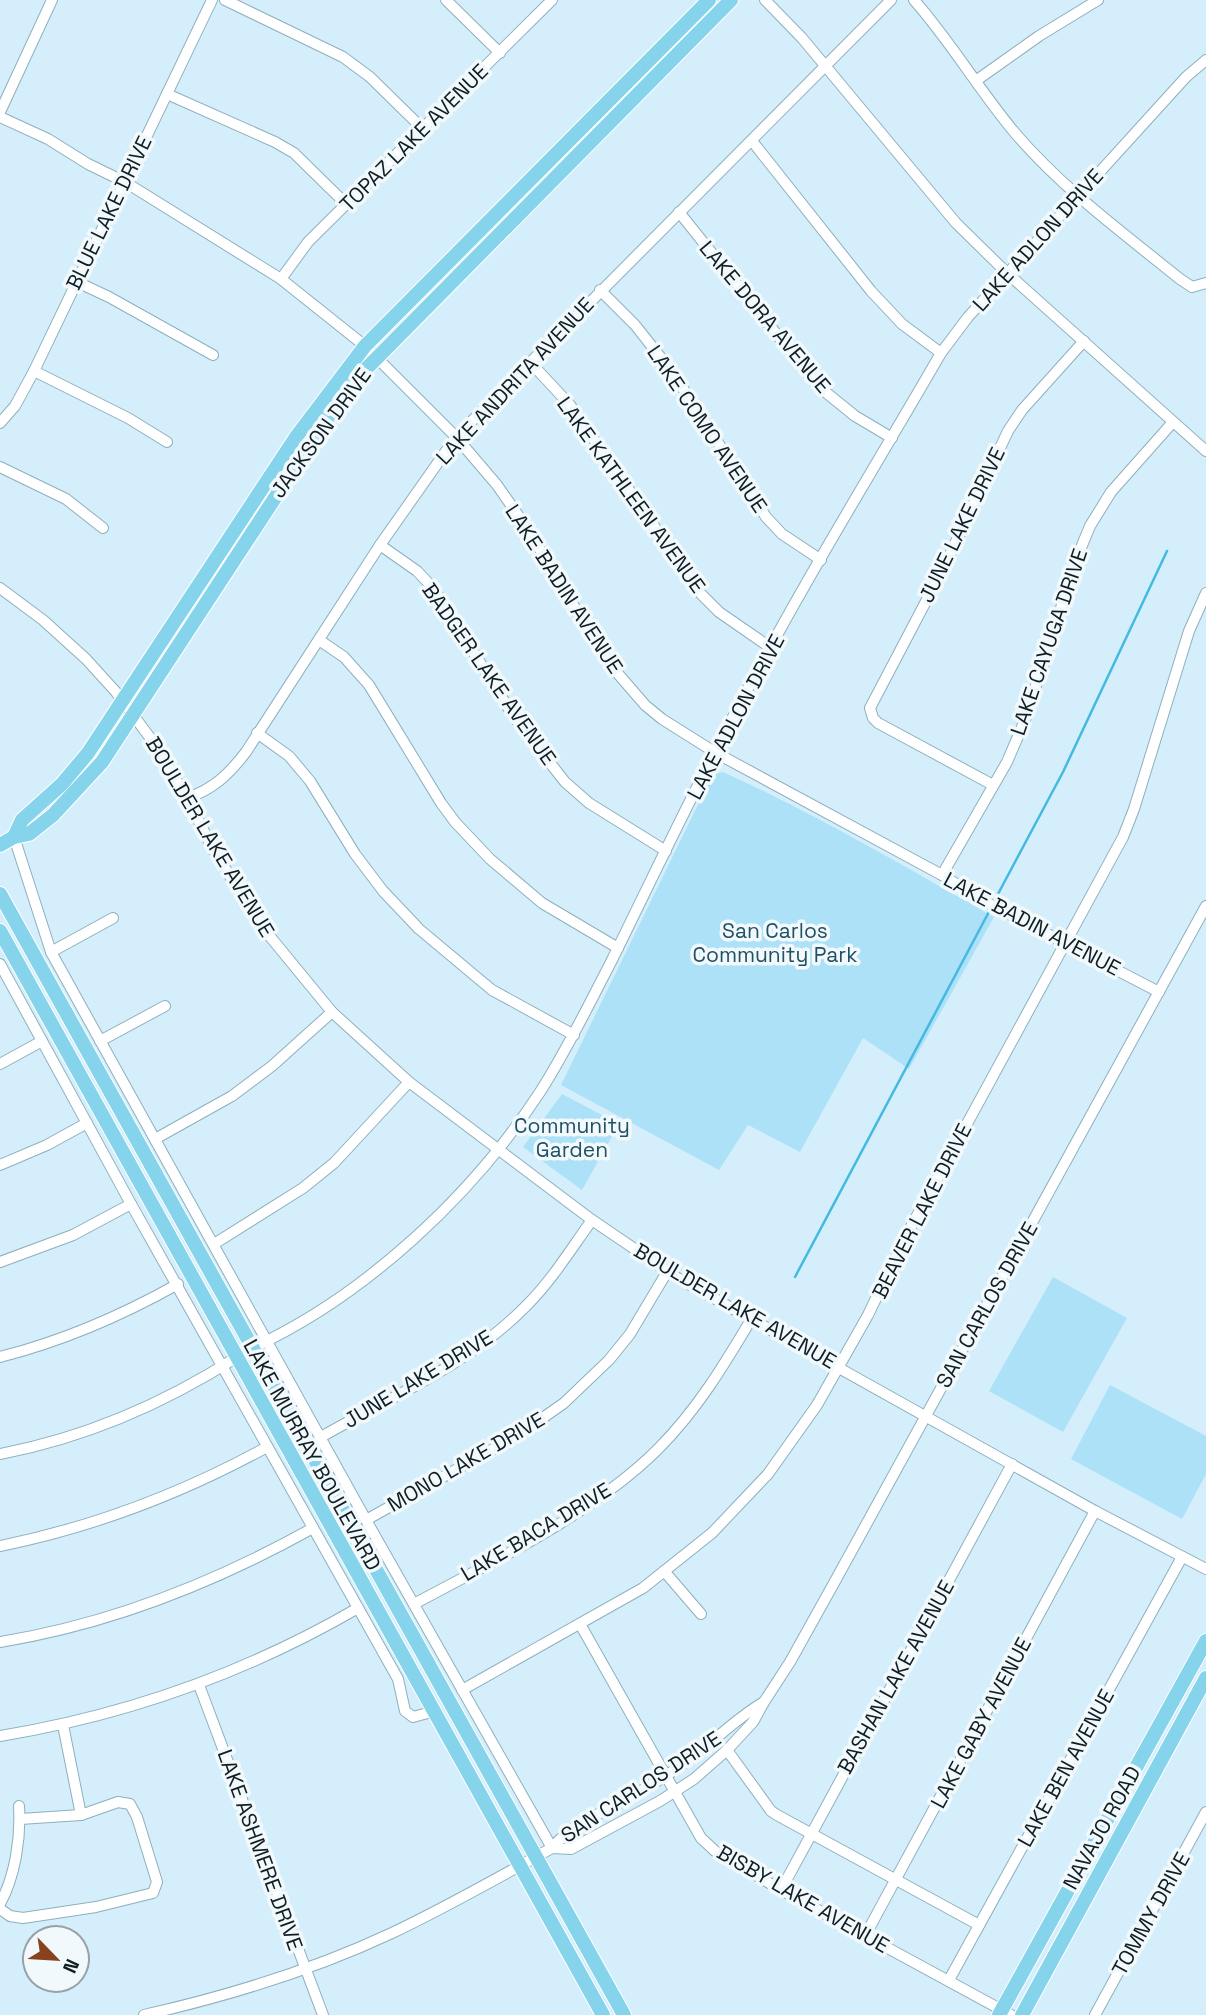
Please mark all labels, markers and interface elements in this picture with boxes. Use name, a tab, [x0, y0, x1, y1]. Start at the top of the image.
street label: TOPAZ LAKE AVENUE	[334, 58, 494, 218]
street label: BLUE LAKE DRIVE	[60, 131, 158, 294]
street label: LAKE ADLON DRIVE	[966, 163, 1109, 317]
street label: LAKE DORA AVENUE	[694, 235, 837, 398]
street label: LAKE ANDRITA AVENUE	[430, 291, 599, 470]
street label: LAKE COMO AVENUE	[641, 340, 773, 518]
street label: JACKSON DRIVE	[264, 362, 377, 503]
street label: LAKE KATHLEEN AVENUE	[551, 391, 712, 598]
street label: JUNE LAKE DRIVE	[912, 443, 1011, 607]
street label: LAKE BADIN AVENUE	[500, 499, 629, 679]
street label: LAKE CAYUGA DRIVE	[1004, 545, 1093, 739]
street label: BADGER LAKE AVENUE	[416, 577, 563, 770]
street label: LAKE ADLON DRIVE	[681, 630, 790, 804]
street label: BOULDER LAKE AVENUE	[140, 732, 281, 942]
street label: LAKE BADIN AVENUE	[939, 865, 1125, 982]
park label: San Carlos Community Park	[693, 917, 857, 968]
park label: Community Garden	[514, 1112, 630, 1163]
street label: BEAVER LAKE DRIVE	[866, 1119, 977, 1303]
street label: SAN CARLOS DRIVE	[930, 1217, 1043, 1393]
street label: BOULDER LAKE AVENUE	[629, 1237, 841, 1374]
street label: JUNE LAKE DRIVE	[338, 1323, 497, 1434]
street label: LAKE MURRAY BOULEVARD	[237, 1334, 387, 1575]
street label: MONO LAKE DRIVE	[382, 1406, 549, 1518]
street label: LAKE BACA DRIVE	[456, 1476, 616, 1587]
street label: BASHAN LAKE AVENUE	[831, 1575, 960, 1778]
street label: LAKE GABY AVENUE	[924, 1633, 1037, 1813]
street label: LAKE BEN AVENUE	[1011, 1684, 1120, 1851]
street label: SAN CARLOS DRIVE	[556, 1725, 726, 1848]
street label: LAKE ASHMERE DRIVE	[212, 1746, 309, 1954]
street label: NAVAJO ROAD	[1057, 1761, 1147, 1894]
street label: BISBY LAKE AVENUE	[712, 1838, 894, 1959]
street label: TOMMY DRIVE	[1106, 1847, 1196, 1980]
north arrow	[21, 1924, 91, 1994]
text: N	[57, 1955, 85, 1977]

